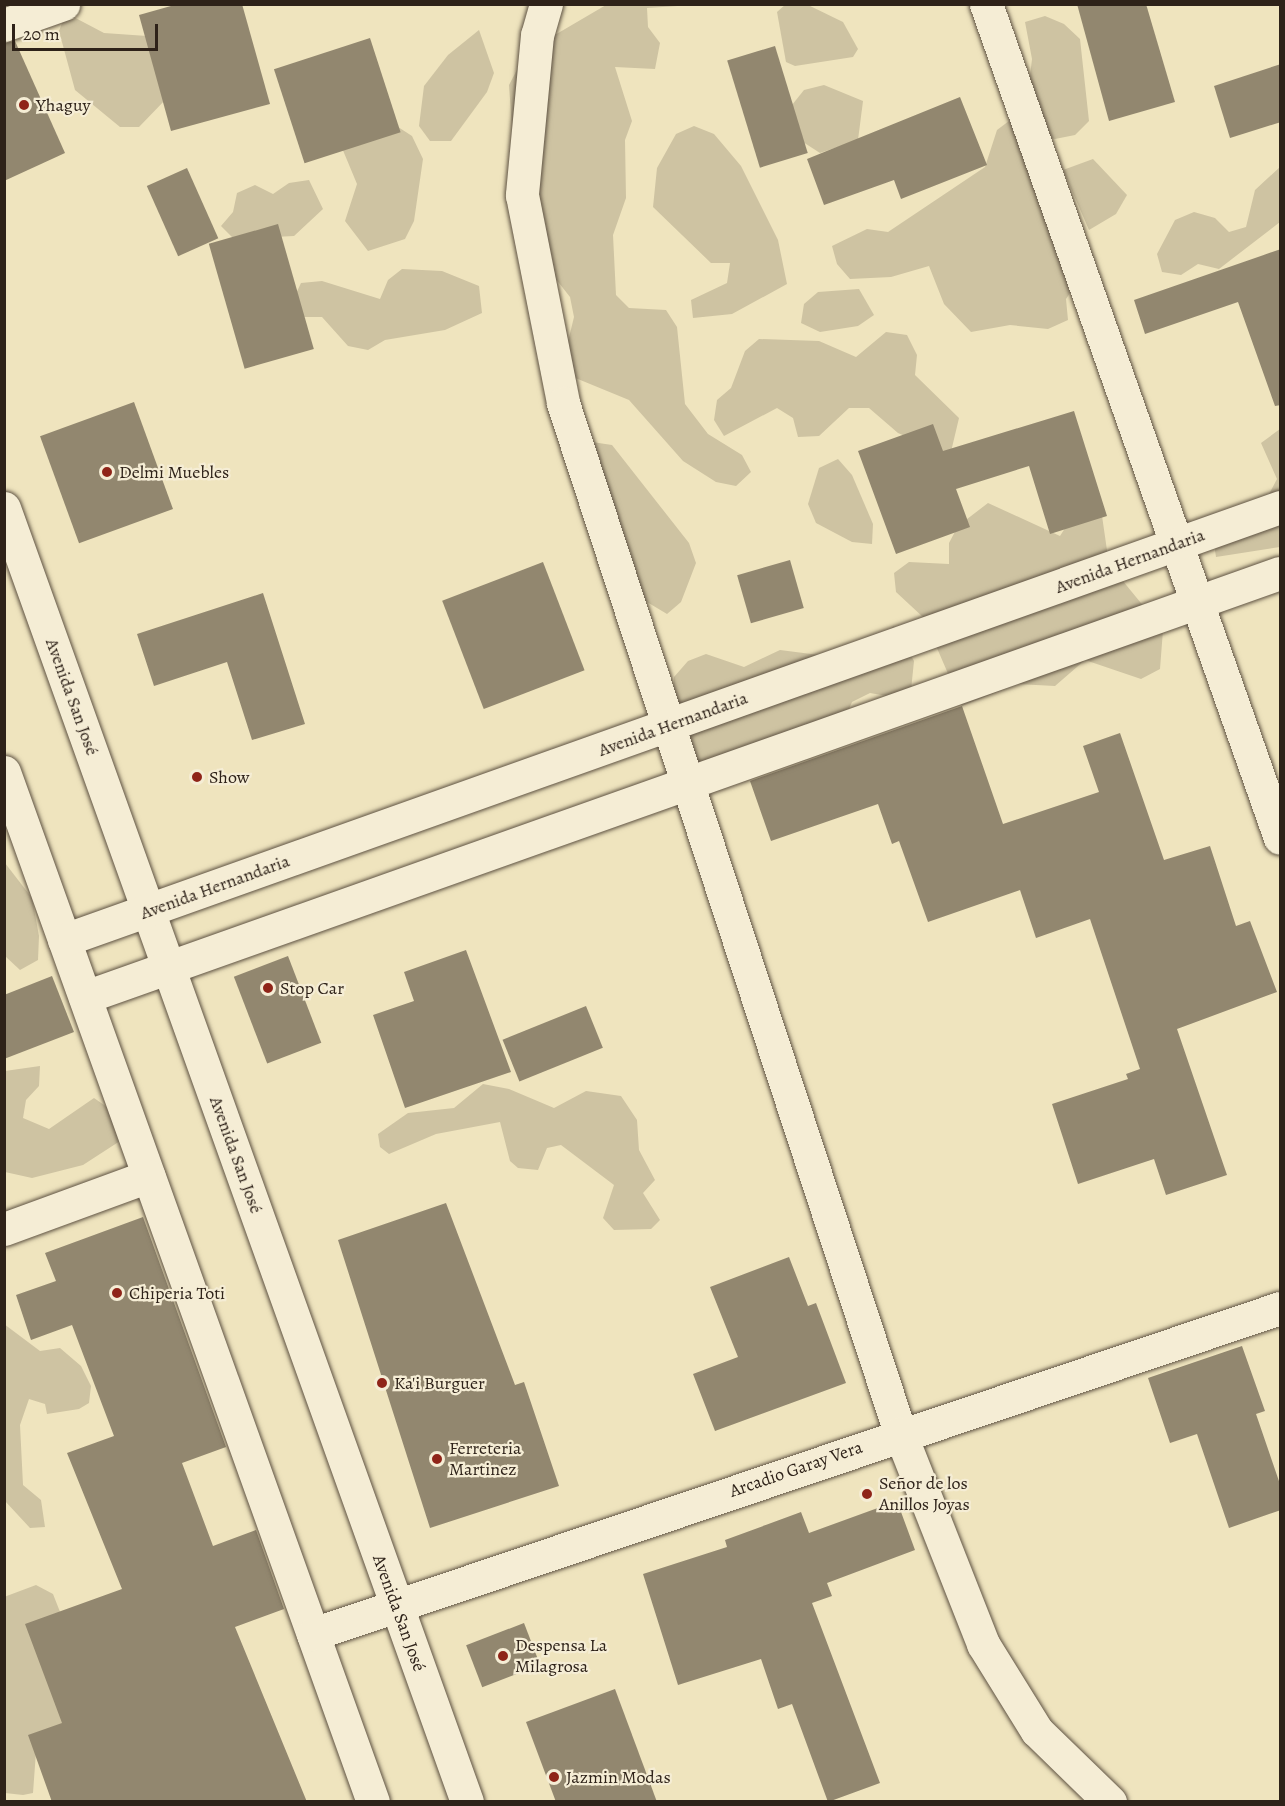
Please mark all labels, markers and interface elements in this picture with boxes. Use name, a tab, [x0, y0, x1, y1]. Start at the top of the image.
scale bar	[15, 12, 160, 50]
text: 20 m	[23, 22, 60, 46]
place label: Yhaguy	[36, 94, 91, 116]
marker: Yhaguy	[17, 98, 31, 112]
place label: Delmi Muebles	[119, 461, 229, 483]
marker: Delmi Muebles	[100, 465, 114, 479]
street label: Avenida Hernandaria	[1052, 524, 1208, 598]
street label: Avenida San José	[41, 636, 103, 758]
street label: Avenida Hernandaria	[595, 687, 751, 761]
place label: Show	[209, 766, 249, 788]
marker: Show	[190, 770, 204, 784]
street label: Avenida Hernandaria	[137, 850, 293, 924]
place label: Stop Car	[280, 977, 344, 999]
marker: Stop Car	[261, 981, 275, 995]
street label: Avenida San José	[205, 1094, 267, 1216]
place label: Chiperia Toti	[129, 1282, 225, 1304]
marker: Chiperia Toti	[110, 1286, 124, 1300]
place label: Ka'i Burguer	[394, 1372, 485, 1394]
marker: Ka'i Burguer	[375, 1376, 389, 1390]
street label: Arcadio Garay Vera	[727, 1436, 865, 1502]
place label: Ferreteria Martinez	[449, 1438, 522, 1480]
marker: Ferreteria Martinez	[430, 1452, 444, 1466]
place label: Señor de los Anillos Joyas	[879, 1473, 970, 1516]
marker: Señor de los Anillos Joyas	[860, 1487, 874, 1501]
street label: Avenida San José	[368, 1552, 430, 1674]
place label: Despensa La Milagrosa	[515, 1635, 607, 1678]
marker: Despensa La Milagrosa	[496, 1649, 510, 1663]
place label: Jazmin Modas	[566, 1766, 671, 1788]
marker: Jazmin Modas	[547, 1770, 561, 1784]

